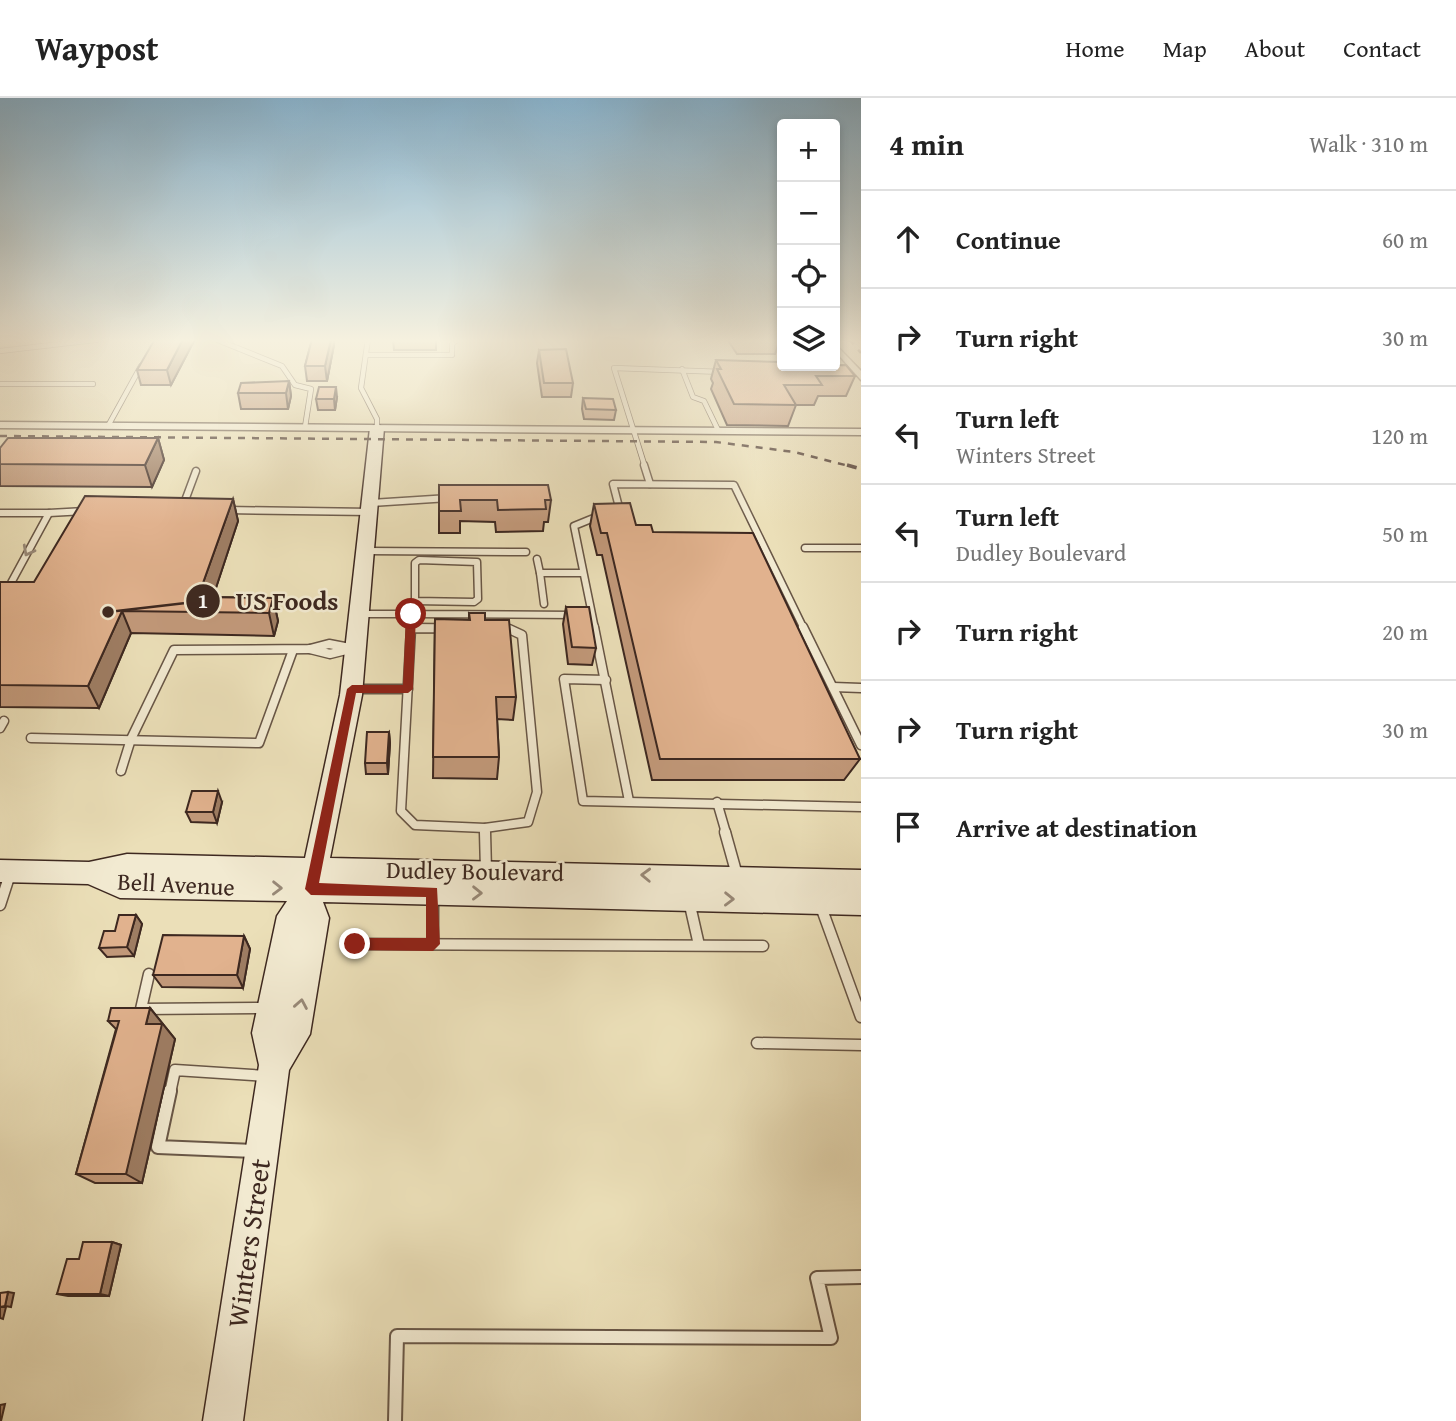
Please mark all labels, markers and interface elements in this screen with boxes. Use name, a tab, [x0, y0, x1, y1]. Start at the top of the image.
text: Waypost	[35, 24, 159, 72]
text: Home	[1066, 31, 1125, 66]
text: Map	[1163, 31, 1207, 66]
text: About	[1245, 31, 1305, 66]
text: Contact	[1343, 31, 1421, 66]
map controls	[777, 119, 840, 371]
button: +	[777, 119, 840, 182]
text: 4 min	[889, 122, 964, 166]
text: Walk · 310 m	[1309, 127, 1428, 160]
button: −	[777, 182, 840, 245]
icon: ahead	[889, 220, 927, 258]
text: Continue	[956, 220, 1061, 259]
text: 60 m	[1382, 223, 1428, 256]
button: locate	[777, 245, 840, 308]
button: layers	[777, 308, 840, 371]
icon: right	[889, 318, 927, 356]
text: Turn right	[956, 318, 1078, 357]
text: 30 m	[1382, 321, 1428, 354]
text: Turn left	[956, 399, 1059, 438]
icon: left	[889, 416, 927, 454]
text: 120 m	[1371, 419, 1428, 452]
text: Winters Street	[956, 438, 1096, 471]
text: Turn left	[956, 497, 1059, 536]
icon: left	[889, 514, 927, 552]
text: 50 m	[1382, 517, 1428, 550]
text: Dudley Boulevard	[956, 536, 1126, 569]
one-way arrow	[23, 544, 36, 556]
callout: US Foods	[186, 577, 352, 624]
text: US Foods	[235, 581, 339, 620]
text: 1	[198, 585, 208, 616]
route start	[395, 598, 426, 629]
icon: right	[889, 612, 927, 650]
text: Turn right	[956, 612, 1078, 651]
text: 20 m	[1382, 615, 1428, 648]
icon: right	[889, 710, 927, 748]
text: Turn right	[956, 710, 1078, 749]
text: 30 m	[1382, 713, 1428, 746]
icon: arrive	[889, 808, 927, 846]
text: Arrive at destination	[956, 808, 1197, 847]
street label: Dudley Boulevard	[386, 852, 564, 890]
street label: Bell Avenue	[116, 863, 236, 905]
one-way arrow	[640, 867, 651, 883]
one-way arrow	[272, 880, 283, 896]
one-way arrow	[473, 885, 483, 901]
one-way arrow	[725, 891, 735, 907]
route end	[339, 928, 370, 959]
one-way arrow	[292, 998, 307, 1010]
street label: Winters Street	[216, 1156, 280, 1330]

